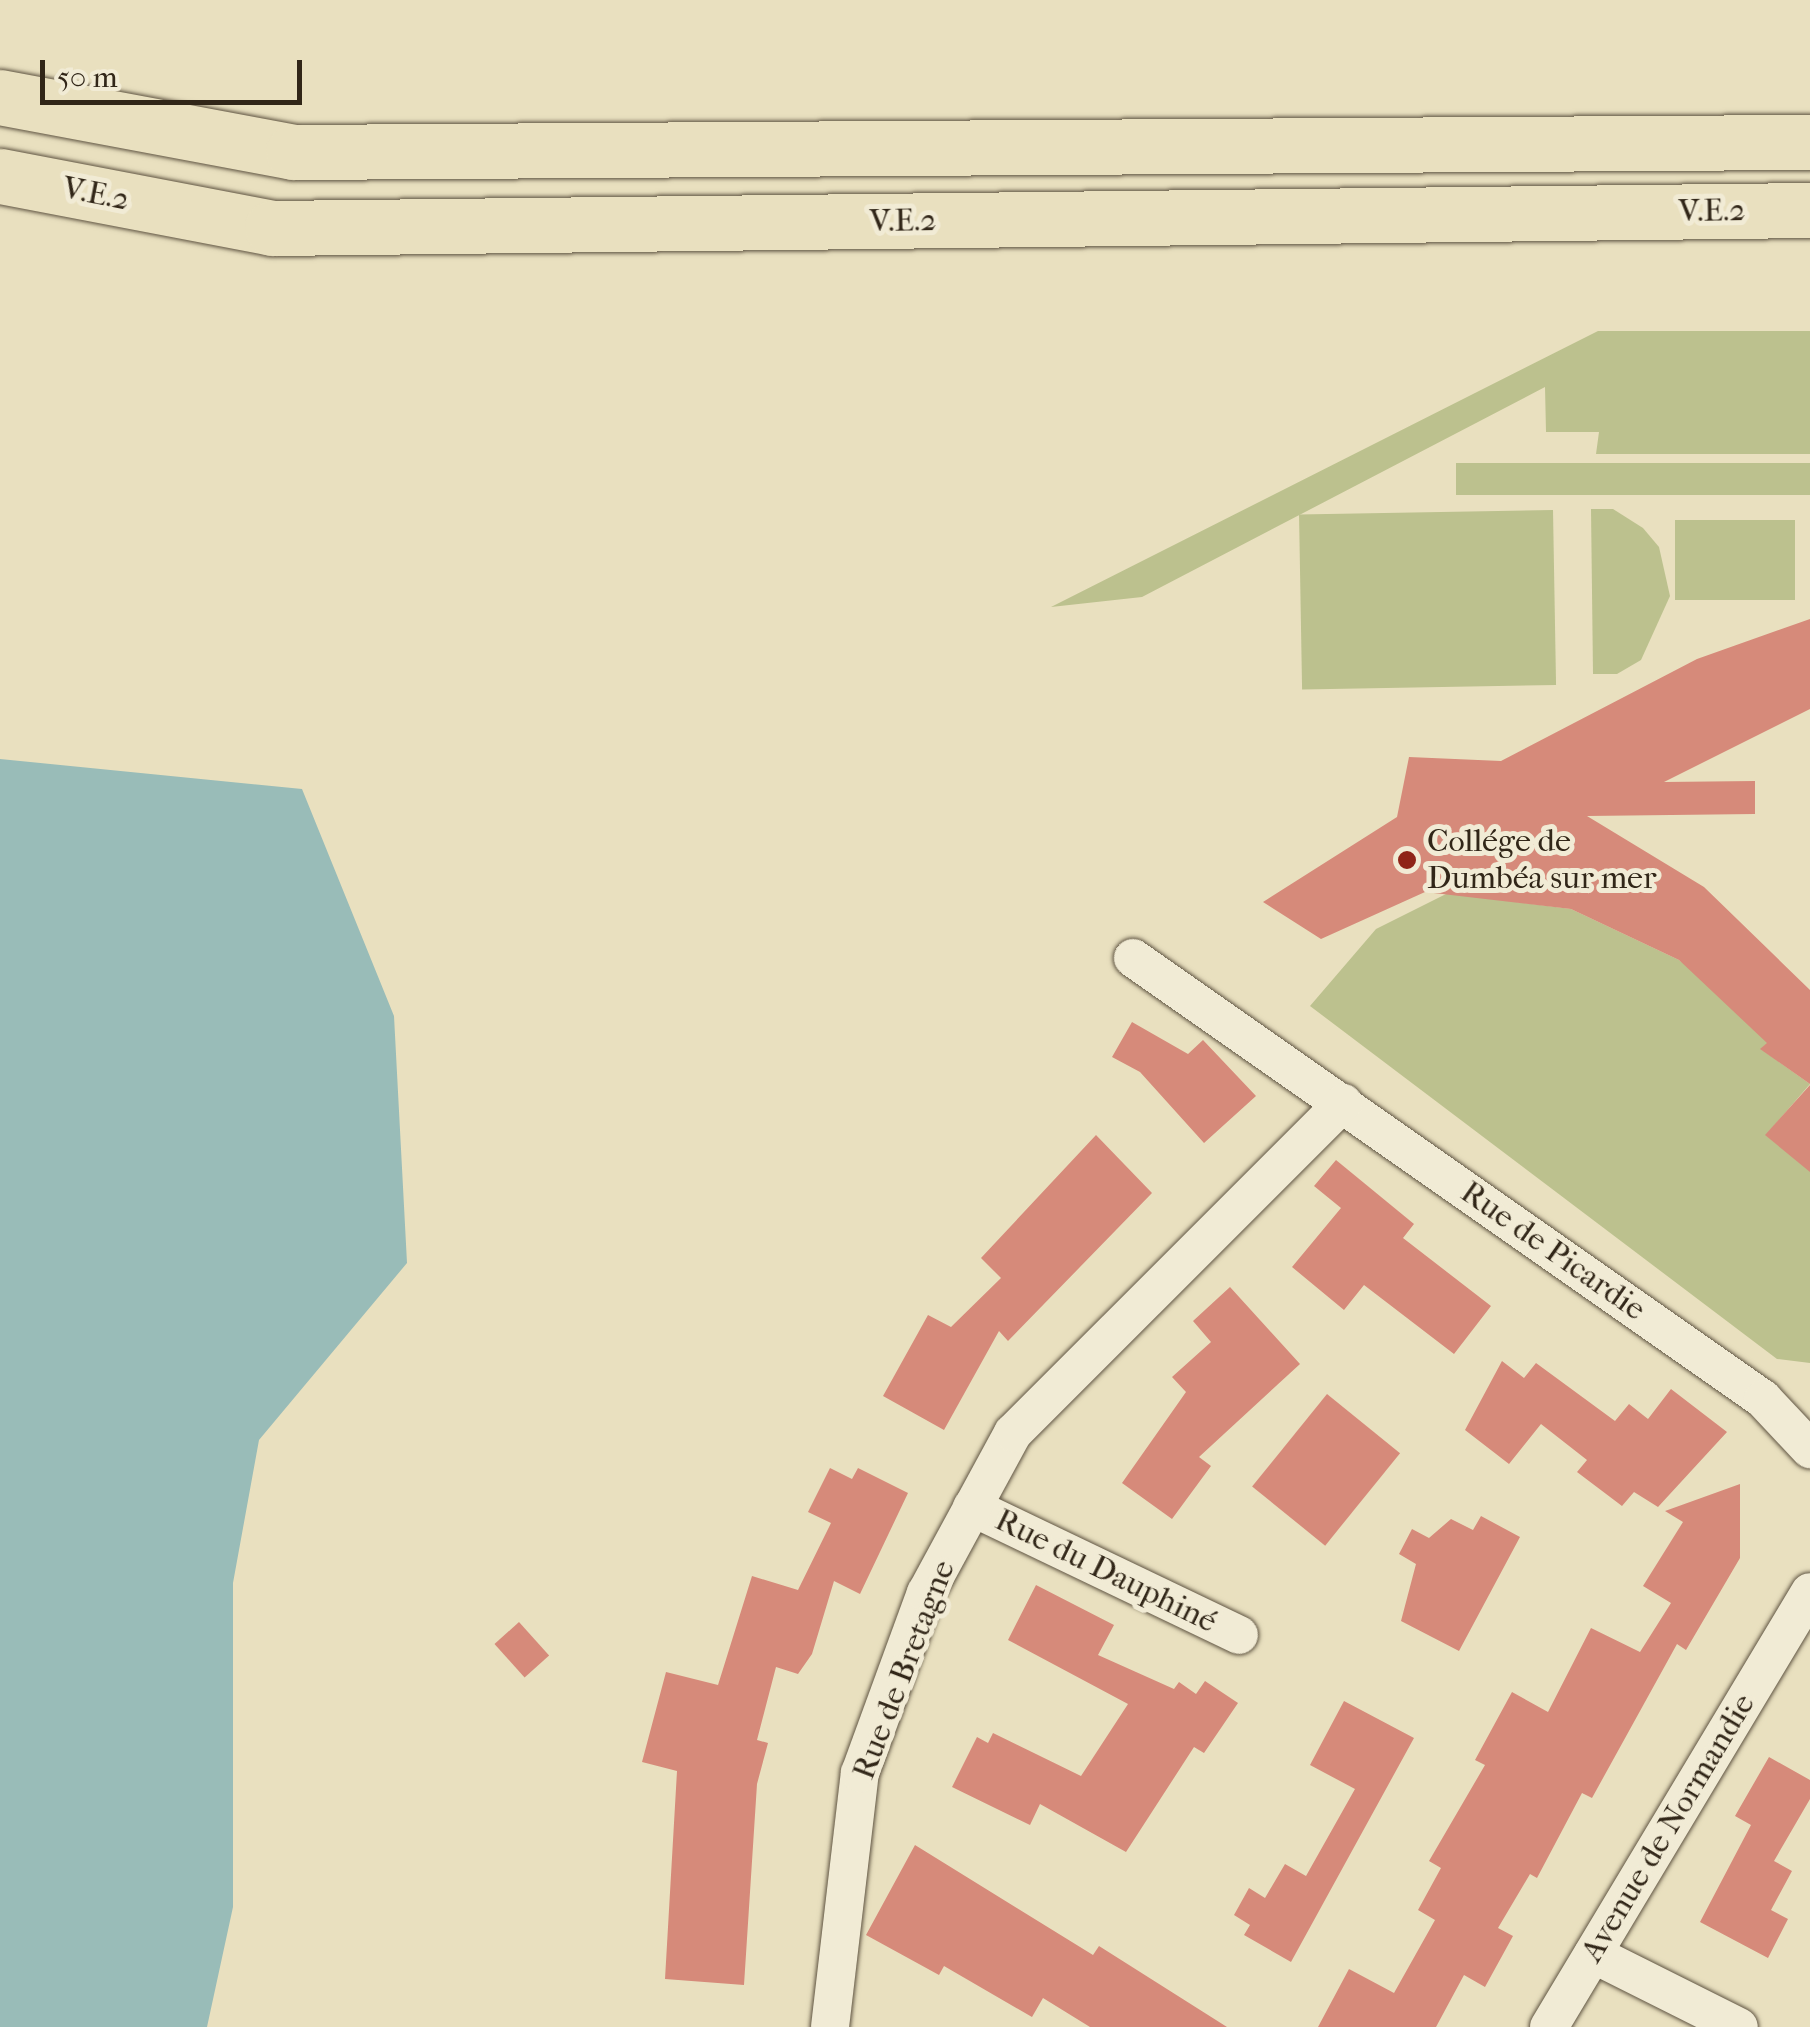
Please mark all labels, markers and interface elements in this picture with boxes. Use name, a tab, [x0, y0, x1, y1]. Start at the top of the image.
scale bar	[45, 40, 308, 102]
text: 50 m	[57, 60, 118, 95]
street label: V.E.2	[59, 169, 133, 219]
street label: V.E.2	[1678, 191, 1746, 231]
street label: V.E.2	[869, 201, 937, 241]
place label: Collége de Dumbéa sur mer	[1427, 823, 1657, 898]
marker: Collége de Dumbéa sur mer	[1396, 849, 1418, 871]
street label: Rue de Picardie	[1453, 1173, 1653, 1329]
street label: Rue du Dauphiné	[989, 1501, 1223, 1641]
street label: Rue de Bretagne	[845, 1555, 963, 1785]
street label: Avenue de Normandie	[1573, 1687, 1763, 1969]

